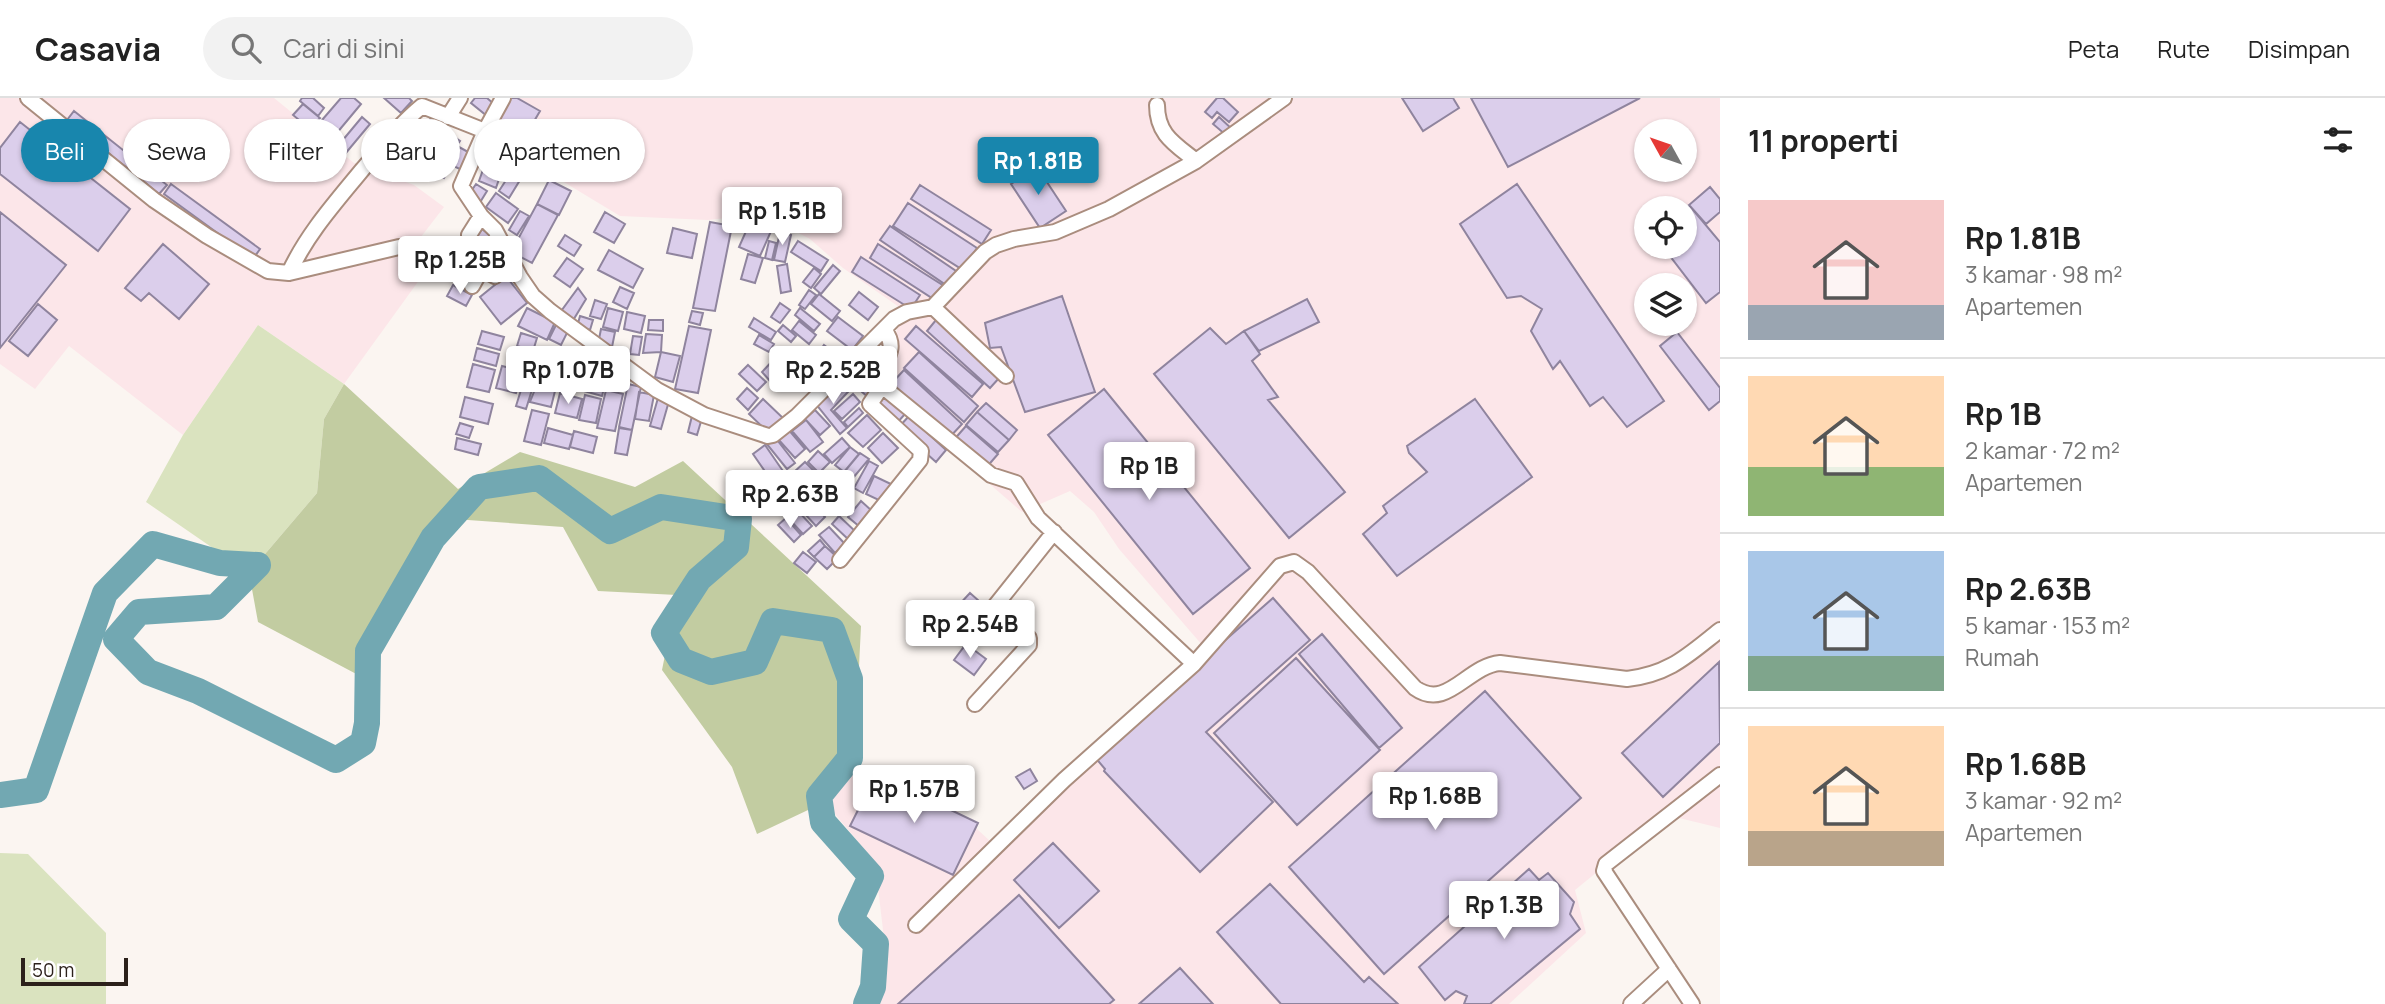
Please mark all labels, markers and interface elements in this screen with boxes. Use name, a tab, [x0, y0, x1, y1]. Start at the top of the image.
search box	[203, 17, 693, 80]
text: Casavia	[35, 26, 161, 71]
icon: search	[227, 29, 265, 67]
text: Cari di sini	[283, 30, 405, 66]
text: Peta	[2068, 32, 2119, 65]
text: Rute	[2157, 32, 2210, 65]
text: Disimpan	[2248, 32, 2350, 65]
chip: Beli	[21, 119, 109, 182]
chip: Sewa	[123, 119, 230, 182]
chip: Filter	[244, 119, 347, 182]
chip: Baru	[361, 119, 460, 182]
chip: Apartemen	[474, 119, 645, 182]
north arrow	[1634, 119, 1698, 182]
map controls	[1634, 119, 1697, 336]
text: 11 properti	[1748, 120, 1899, 161]
icon: filters	[2319, 121, 2357, 159]
pin: Rp 1.81B	[966, 138, 1110, 197]
text: Rp 1.81B	[994, 144, 1082, 176]
pin: Rp 1.51B	[710, 188, 854, 247]
text: Rp 1.51B	[738, 194, 826, 226]
button: locate	[1634, 196, 1697, 259]
text: Rp 1.81B	[1965, 217, 2081, 258]
icon: home	[1804, 228, 1888, 312]
pin: Rp 1.25B	[388, 236, 532, 296]
text: Rp 1.25B	[414, 243, 506, 275]
text: 3 kamar · 98 m²	[1965, 258, 2122, 290]
button: layers	[1634, 273, 1697, 336]
text: Apartemen	[1965, 290, 2082, 322]
pin: Rp 1.07B	[496, 346, 640, 406]
pin: Rp 2.52B	[761, 346, 905, 406]
text: Rp 1.07B	[522, 353, 614, 385]
text: Rp 2.52B	[785, 353, 881, 385]
text: Rp 1B	[1965, 393, 2041, 434]
icon: home	[1804, 404, 1888, 488]
text: 2 kamar · 72 m²	[1965, 434, 2120, 466]
pin: Rp 1B	[1100, 442, 1198, 502]
text: Rp 1B	[1120, 449, 1178, 481]
text: Apartemen	[1965, 466, 2082, 498]
pin: Rp 2.63B	[718, 470, 862, 530]
text: Rp 2.63B	[742, 477, 838, 509]
text: Rp 2.63B	[1965, 568, 2091, 609]
icon: home	[1804, 579, 1888, 663]
pin: Rp 2.54B	[898, 601, 1042, 660]
text: Rp 2.54B	[922, 607, 1018, 639]
text: 5 kamar · 153 m²	[1965, 609, 2130, 641]
text: Rumah	[1965, 641, 2039, 673]
text: Rp 1.68B	[1965, 743, 2086, 784]
icon: home	[1804, 754, 1888, 838]
pin: Rp 1.57B	[842, 766, 986, 825]
text: Rp 1.57B	[869, 772, 959, 804]
pin: Rp 1.68B	[1363, 772, 1507, 832]
text: Rp 1.68B	[1389, 779, 1481, 811]
text: 3 kamar · 92 m²	[1965, 784, 2122, 816]
text: Apartemen	[1965, 816, 2082, 848]
pin: Rp 1.3B	[1439, 882, 1569, 941]
text: Rp 1.3B	[1465, 888, 1543, 920]
scale bar	[21, 955, 128, 987]
text: 50 m	[32, 957, 74, 983]

